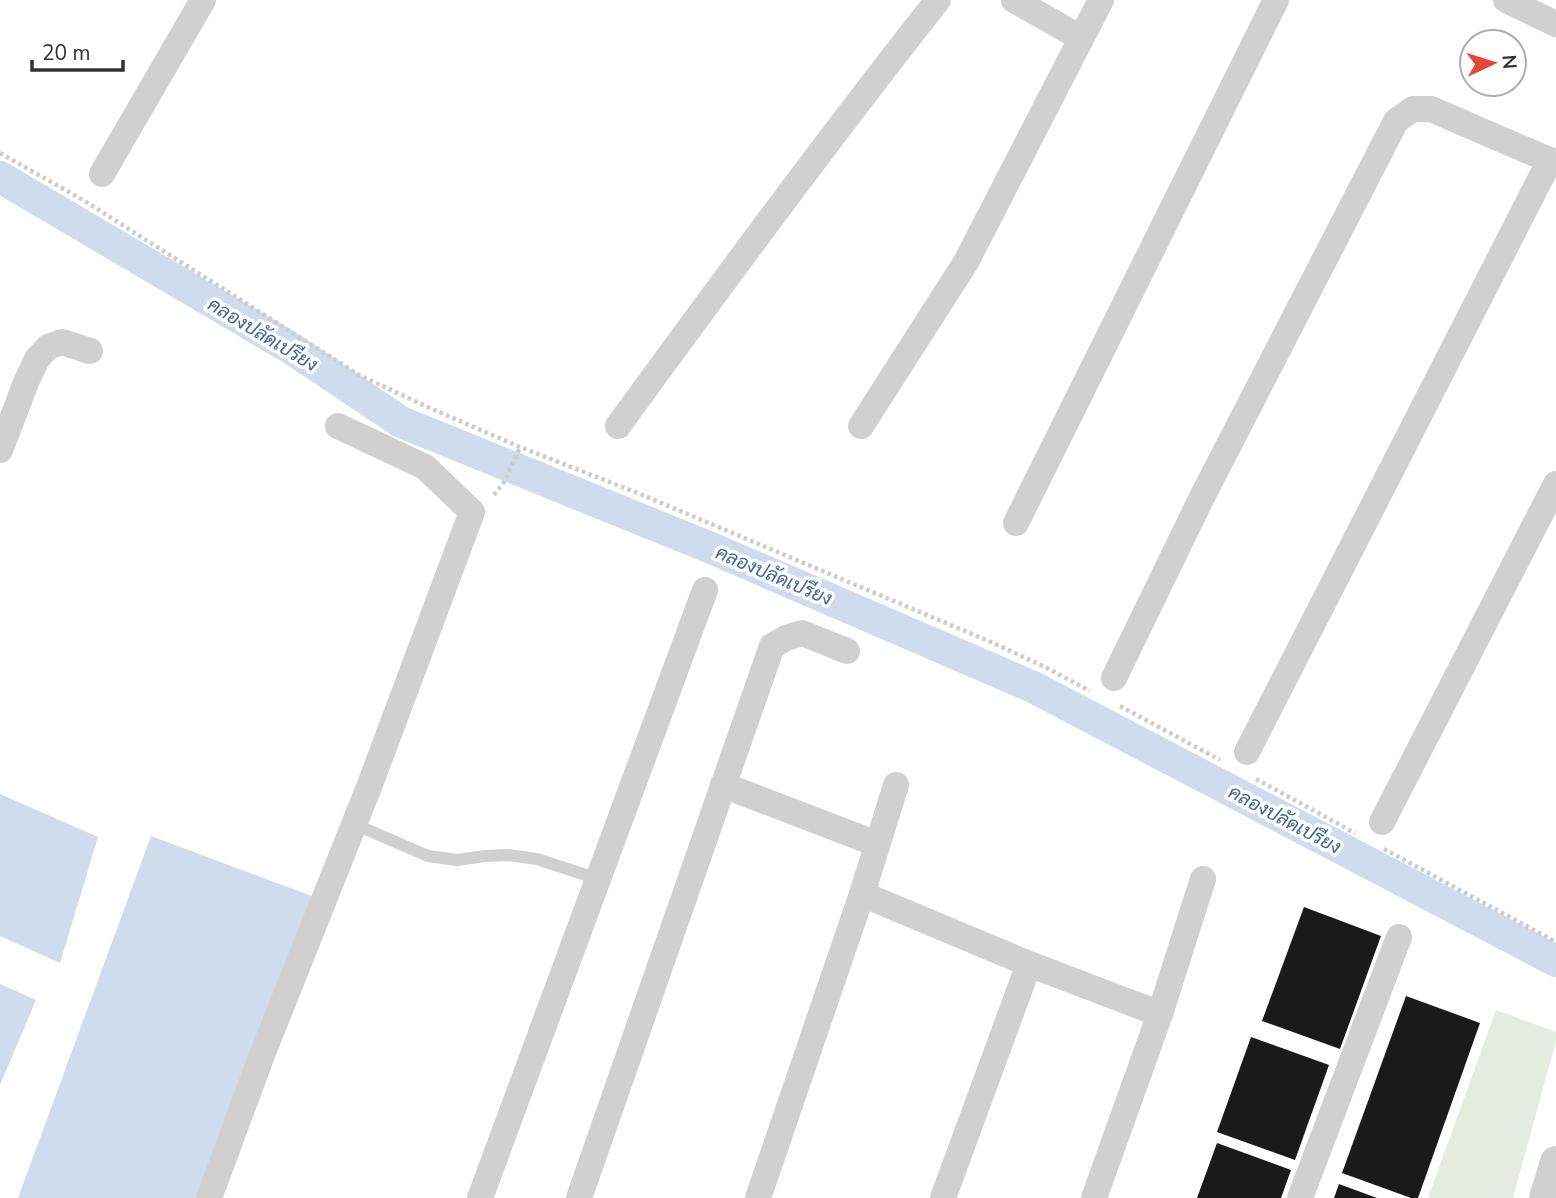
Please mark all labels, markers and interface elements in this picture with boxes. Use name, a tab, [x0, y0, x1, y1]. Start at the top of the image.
scale bar	[32, 28, 122, 72]
north arrow	[1458, 28, 1528, 98]
text: 20 m	[42, 39, 91, 67]
text: N	[1495, 54, 1522, 70]
water label: คลองปลัดเปรียง	[203, 292, 323, 378]
water label: คลองปลัดเปรียง	[711, 540, 836, 612]
water label: คลองปลัดเปรียง	[1224, 779, 1346, 861]

